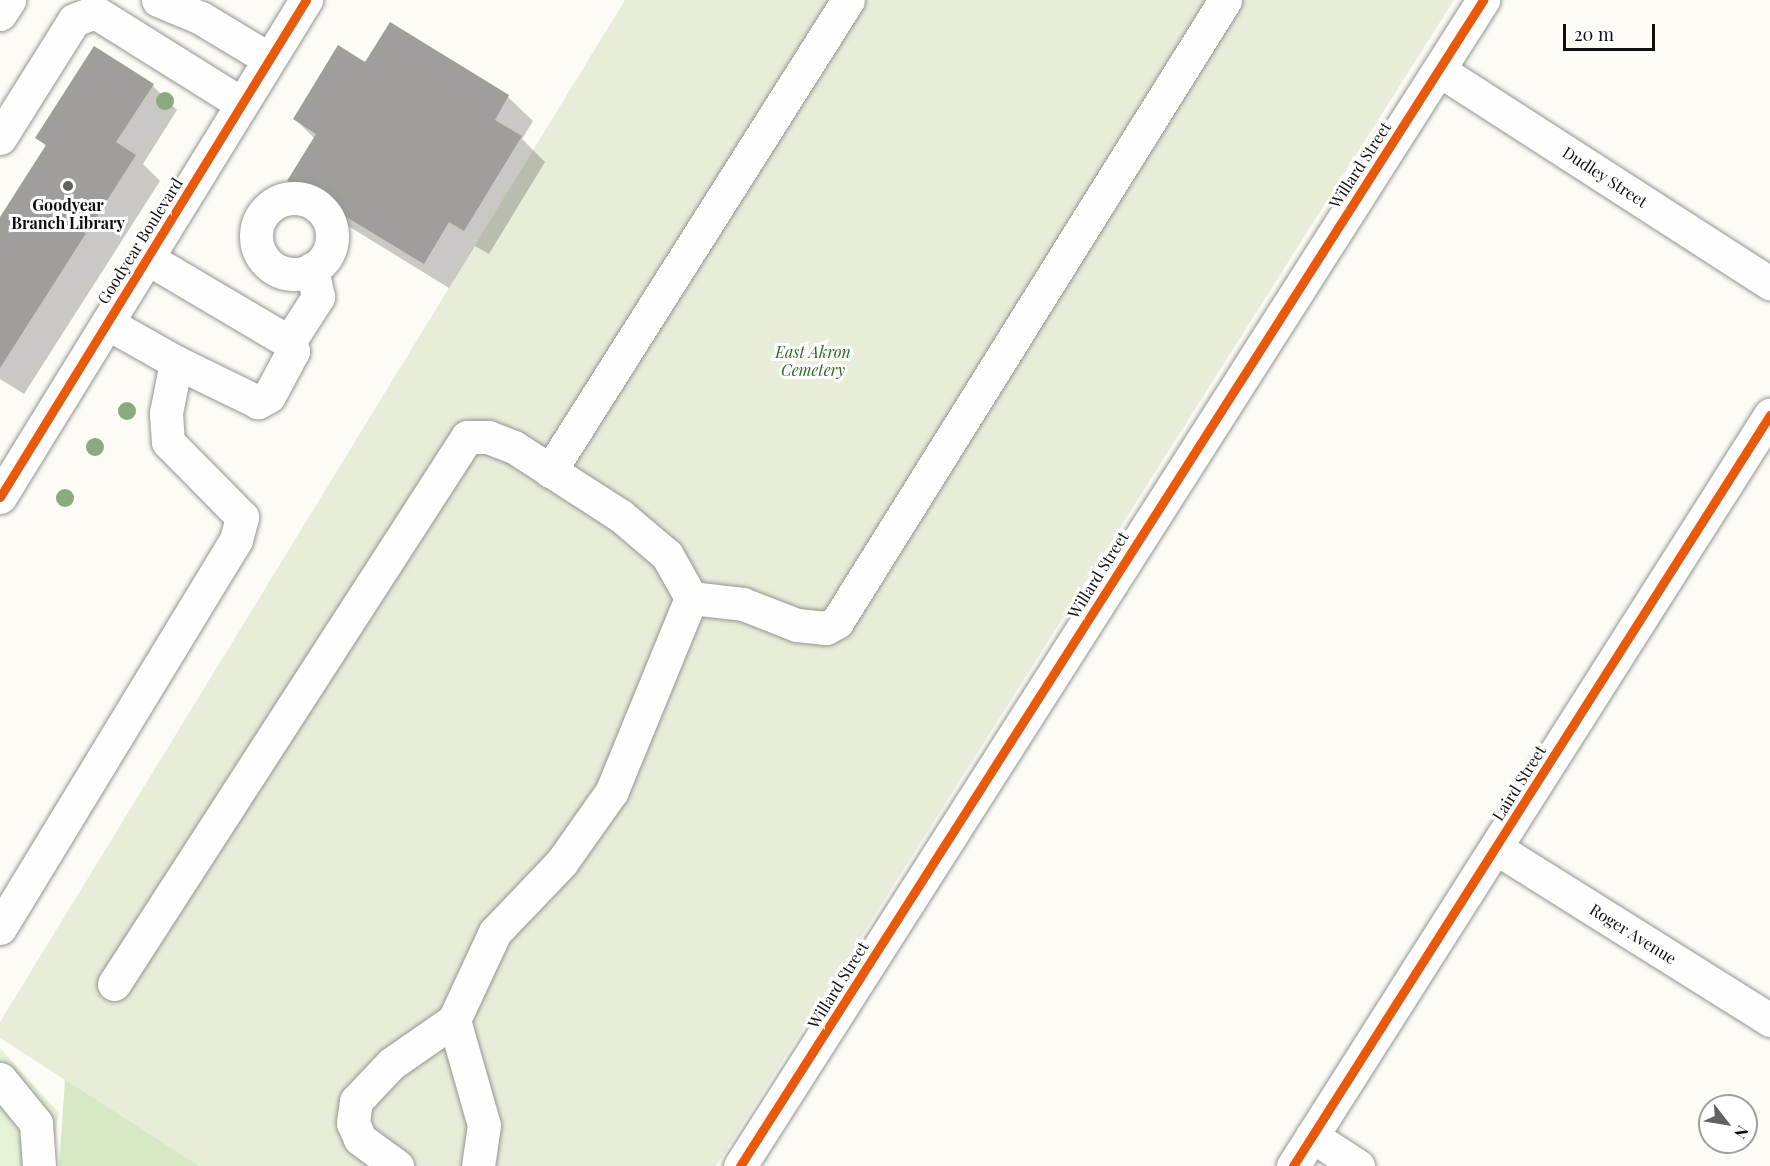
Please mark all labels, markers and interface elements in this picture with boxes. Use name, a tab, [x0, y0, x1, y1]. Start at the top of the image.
scale bar	[1566, 12, 1658, 50]
text: 20 m	[1574, 22, 1614, 46]
street label: Willard Street	[1325, 118, 1395, 212]
street label: Dudley Street	[1559, 142, 1651, 212]
street label: Goodyear Boulevard	[93, 174, 187, 308]
marker: Goodyear Branch Library	[61, 179, 75, 193]
place label: Goodyear Branch Library	[11, 195, 125, 233]
park label: East Akron Cemetery	[775, 342, 851, 380]
street label: Willard Street	[1064, 528, 1132, 622]
street label: Laird Street	[1488, 742, 1550, 824]
street label: Roger Avenue	[1586, 900, 1680, 968]
street label: Willard Street	[804, 938, 872, 1032]
north arrow	[1698, 1094, 1758, 1154]
text: N	[1730, 1122, 1754, 1143]

